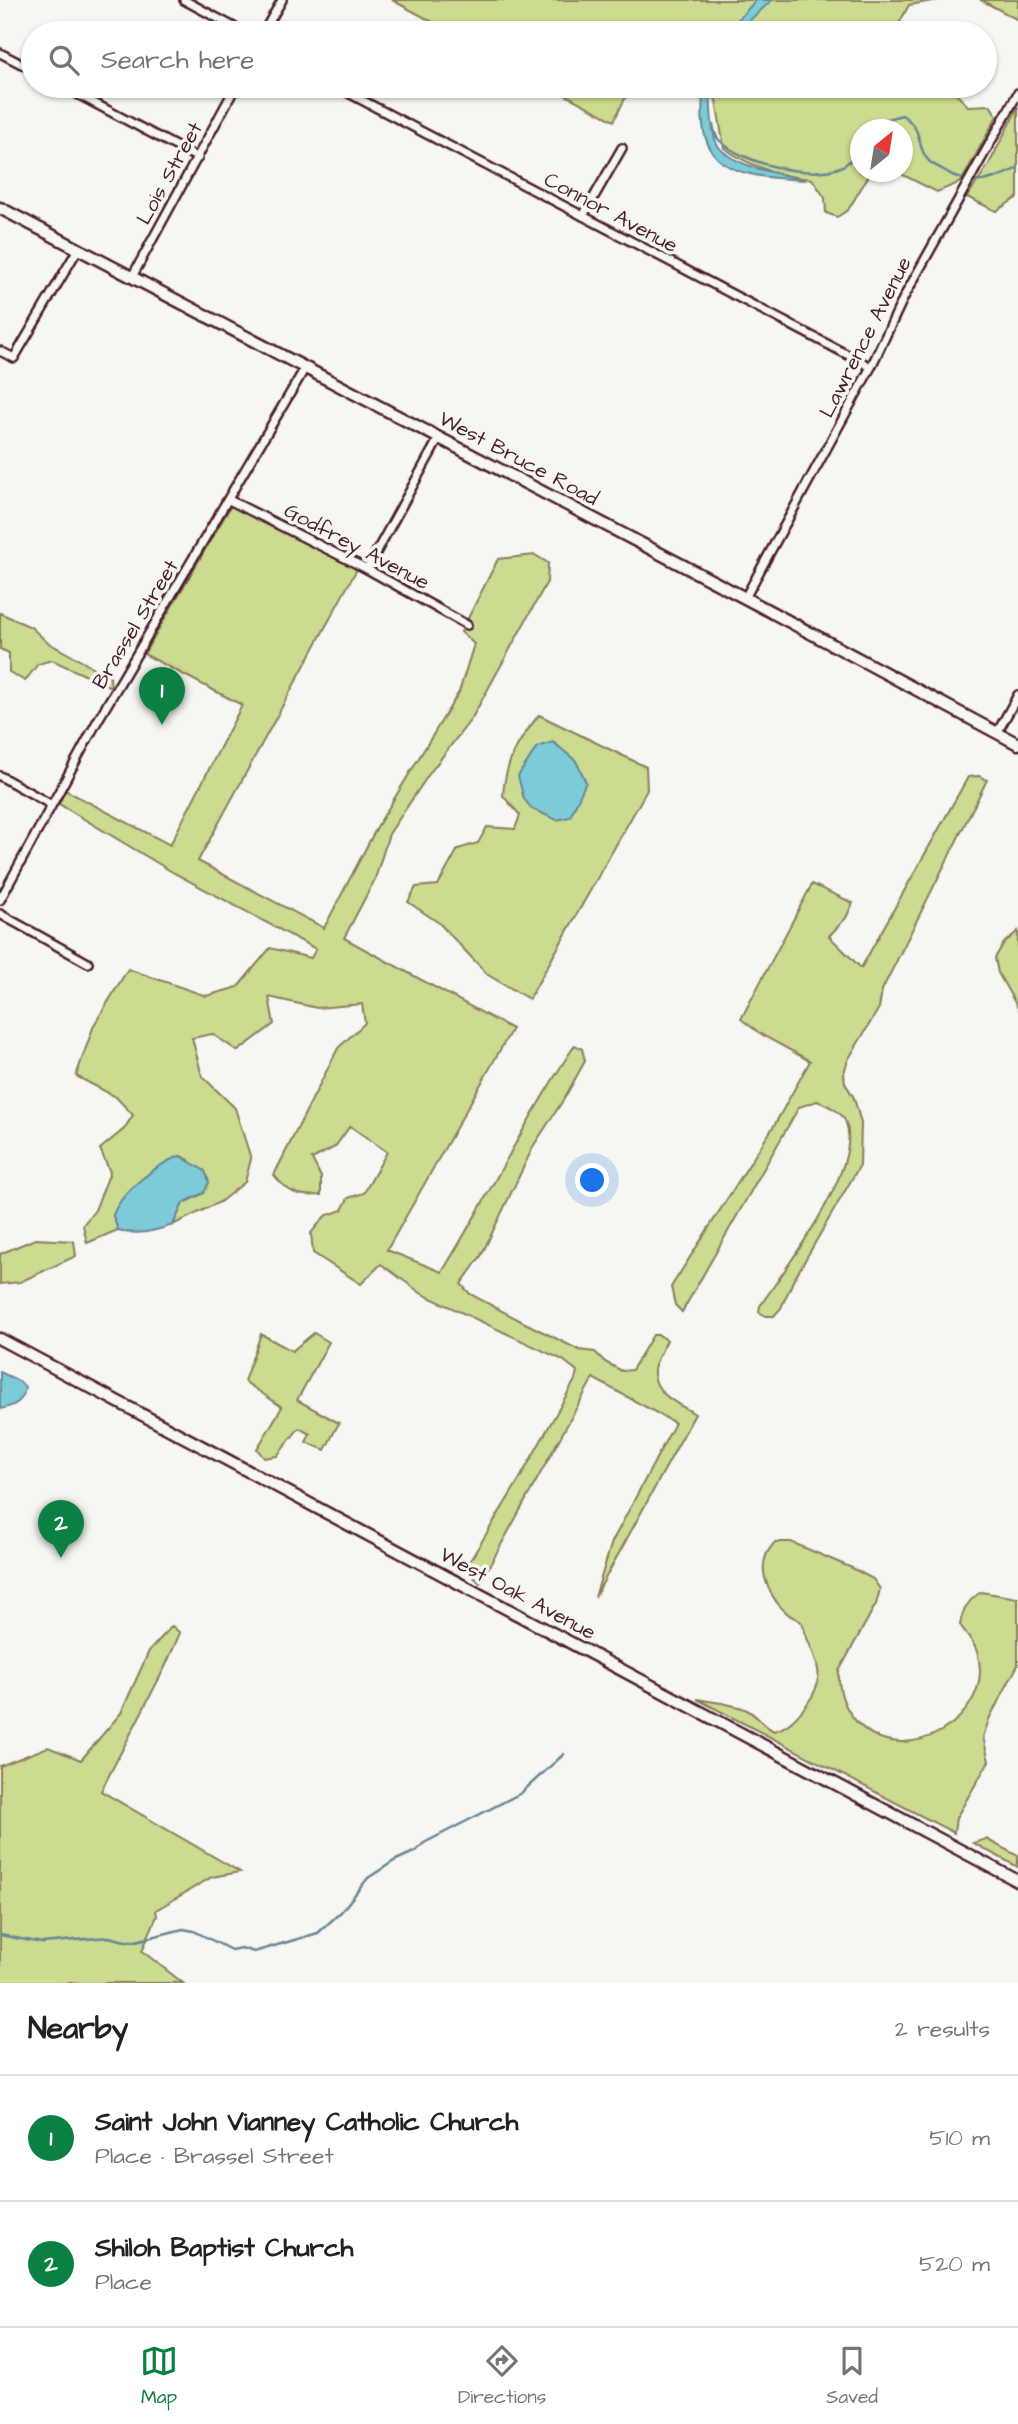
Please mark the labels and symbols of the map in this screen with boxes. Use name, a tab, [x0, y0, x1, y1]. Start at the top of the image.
street label: Lois Street	[129, 116, 210, 230]
north arrow	[850, 119, 913, 182]
street label: Connor Avenue	[539, 165, 683, 260]
street label: Lawrence Avenue	[812, 252, 919, 423]
street label: West Bruce Road	[434, 404, 604, 513]
street label: Godfrey Avenue	[278, 496, 435, 599]
street label: Brassel Street	[85, 554, 186, 694]
pin: 1	[139, 667, 185, 725]
your location	[575, 1163, 609, 1197]
pin: 2	[38, 1500, 84, 1558]
street label: West Oak Avenue	[435, 1540, 601, 1647]

